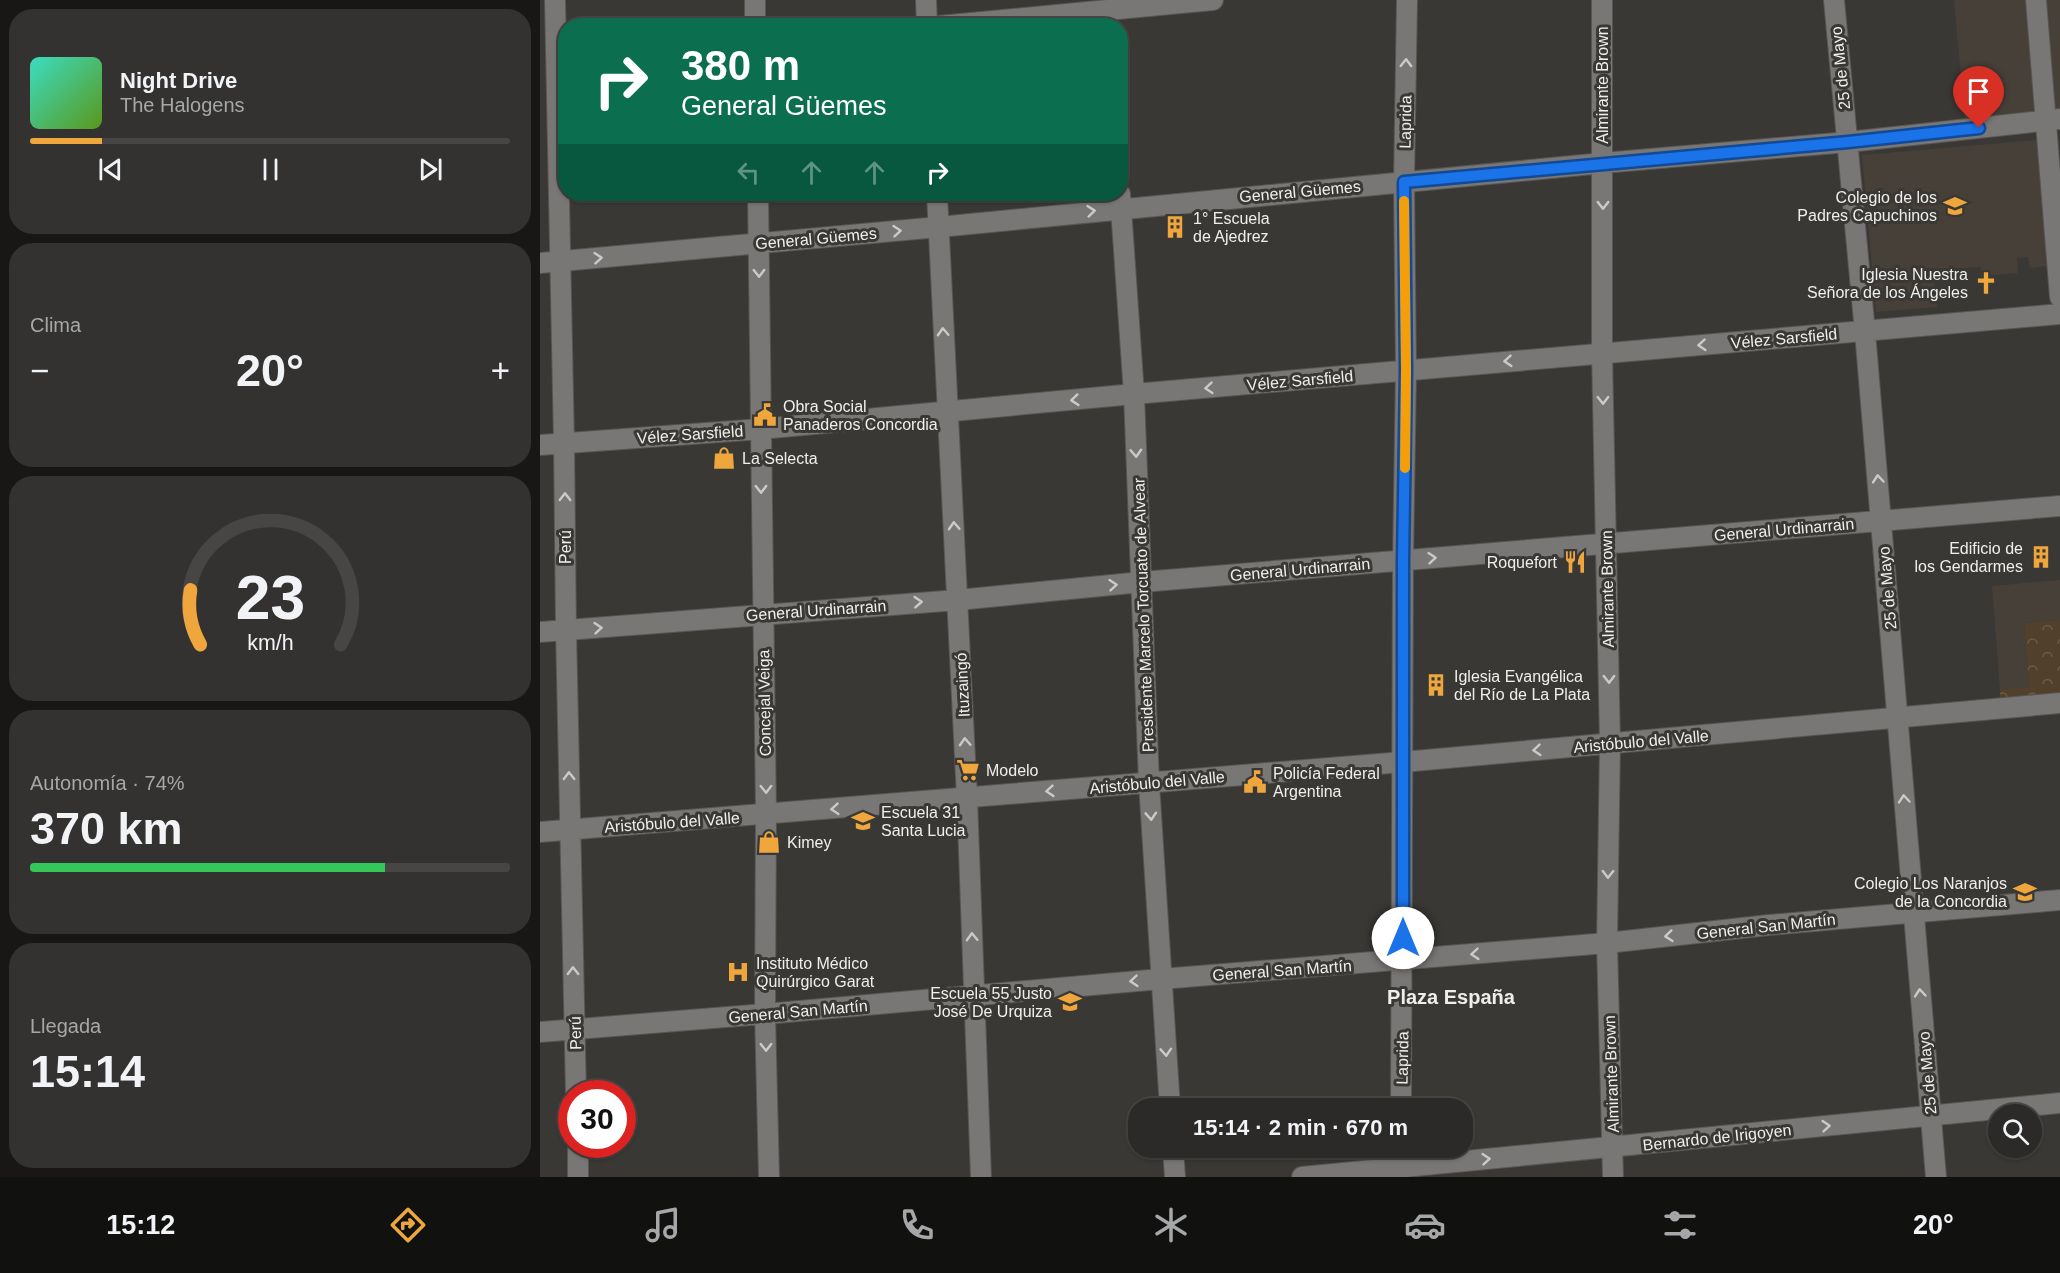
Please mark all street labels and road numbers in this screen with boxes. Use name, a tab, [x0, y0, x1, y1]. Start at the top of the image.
street label: 25 de Mayo	[1828, 25, 1853, 110]
street label: Almirante Brown	[1594, 26, 1611, 144]
street label: Laprida	[1397, 95, 1414, 149]
street label: General Güemes	[1239, 178, 1361, 205]
street label: General Güemes	[755, 225, 877, 252]
street label: Vélez Sarsfield	[1730, 325, 1838, 352]
street label: Vélez Sarsfield	[1246, 367, 1354, 394]
street label: Vélez Sarsfield	[636, 422, 744, 447]
street label: Presidente Marcelo Torcuato de Alvear	[1130, 477, 1157, 752]
street label: General Urdinarrain	[1713, 515, 1855, 544]
street label: Perú	[557, 530, 574, 564]
street label: Almirante Brown	[1598, 530, 1617, 648]
street label: 25 de Mayo	[1875, 545, 1900, 630]
street label: General Urdinarrain	[1229, 555, 1371, 584]
street label: General Urdinarrain	[745, 597, 887, 624]
street label: Concejal Veiga	[755, 649, 774, 757]
street label: Ituzaingó	[952, 652, 973, 718]
street label: Aristóbulo del Valle	[1573, 727, 1710, 756]
street label: Aristóbulo del Valle	[1089, 768, 1226, 797]
street label: Aristóbulo del Valle	[604, 809, 740, 836]
street label: General San Martín	[1696, 911, 1836, 942]
street label: General San Martín	[1212, 957, 1352, 984]
street label: General San Martín	[728, 997, 868, 1026]
street label: Almirante Brown	[1601, 1015, 1622, 1133]
street label: Perú	[567, 1016, 584, 1050]
street label: 25 de Mayo	[1915, 1030, 1940, 1115]
street label: Laprida	[1394, 1031, 1411, 1085]
street label: Bernardo de Irigoyen	[1642, 1121, 1792, 1154]

